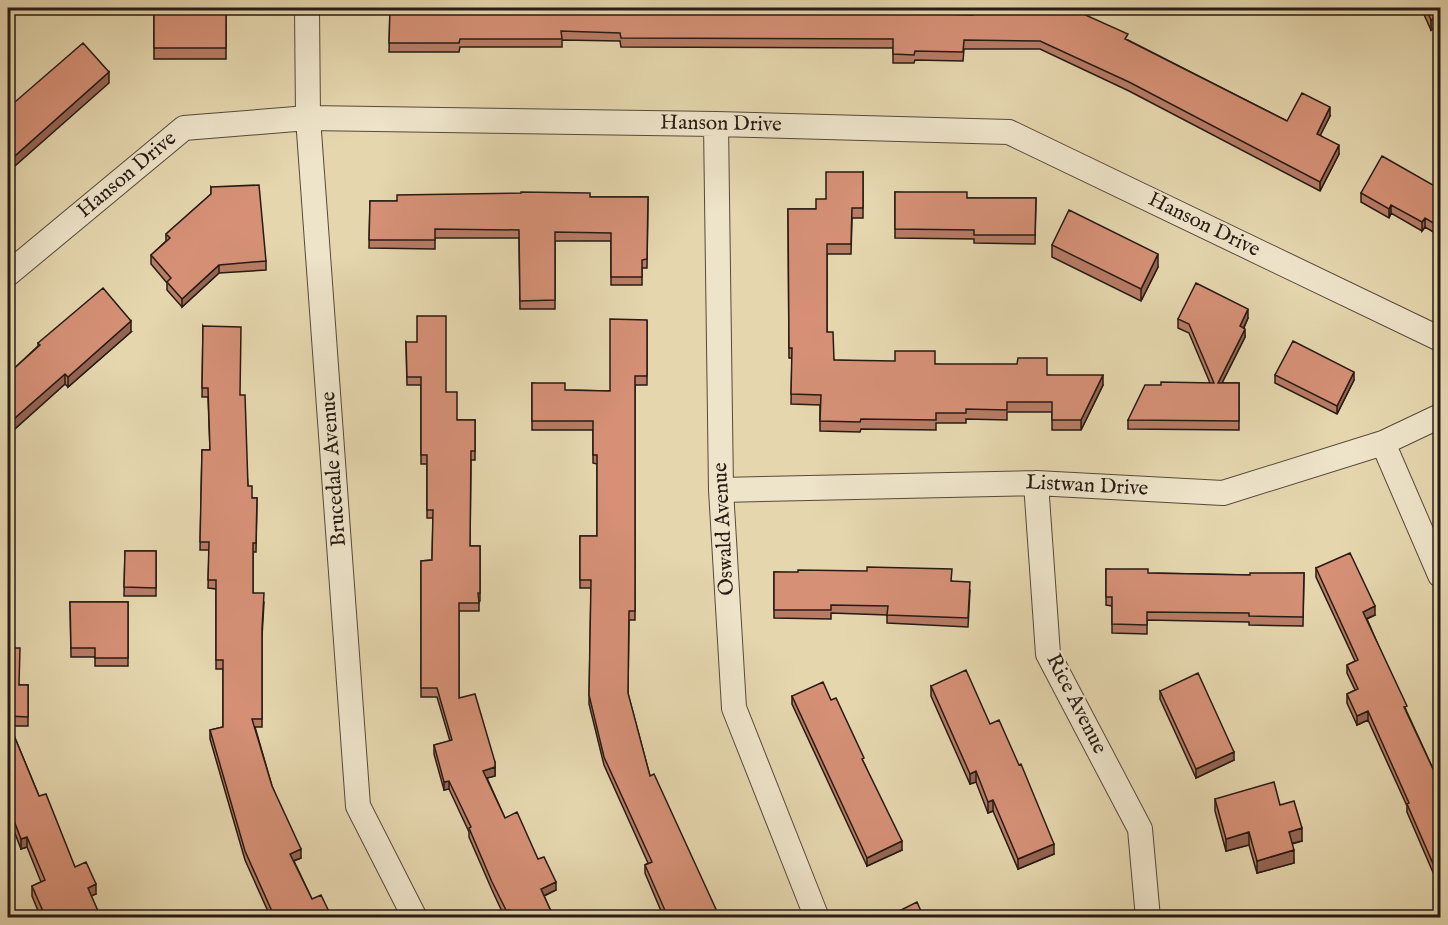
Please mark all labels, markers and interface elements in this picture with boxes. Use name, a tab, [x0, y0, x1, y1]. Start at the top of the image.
street label: Hanson Drive	[660, 109, 782, 139]
street label: Hanson Drive	[72, 125, 183, 224]
street label: Hanson Drive	[1143, 186, 1265, 264]
street label: Brucedale Avenue	[315, 390, 353, 547]
street label: Oswald Avenue	[707, 461, 741, 596]
street label: Listwan Drive	[1025, 469, 1149, 503]
street label: Rice Avenue	[1039, 649, 1113, 759]

